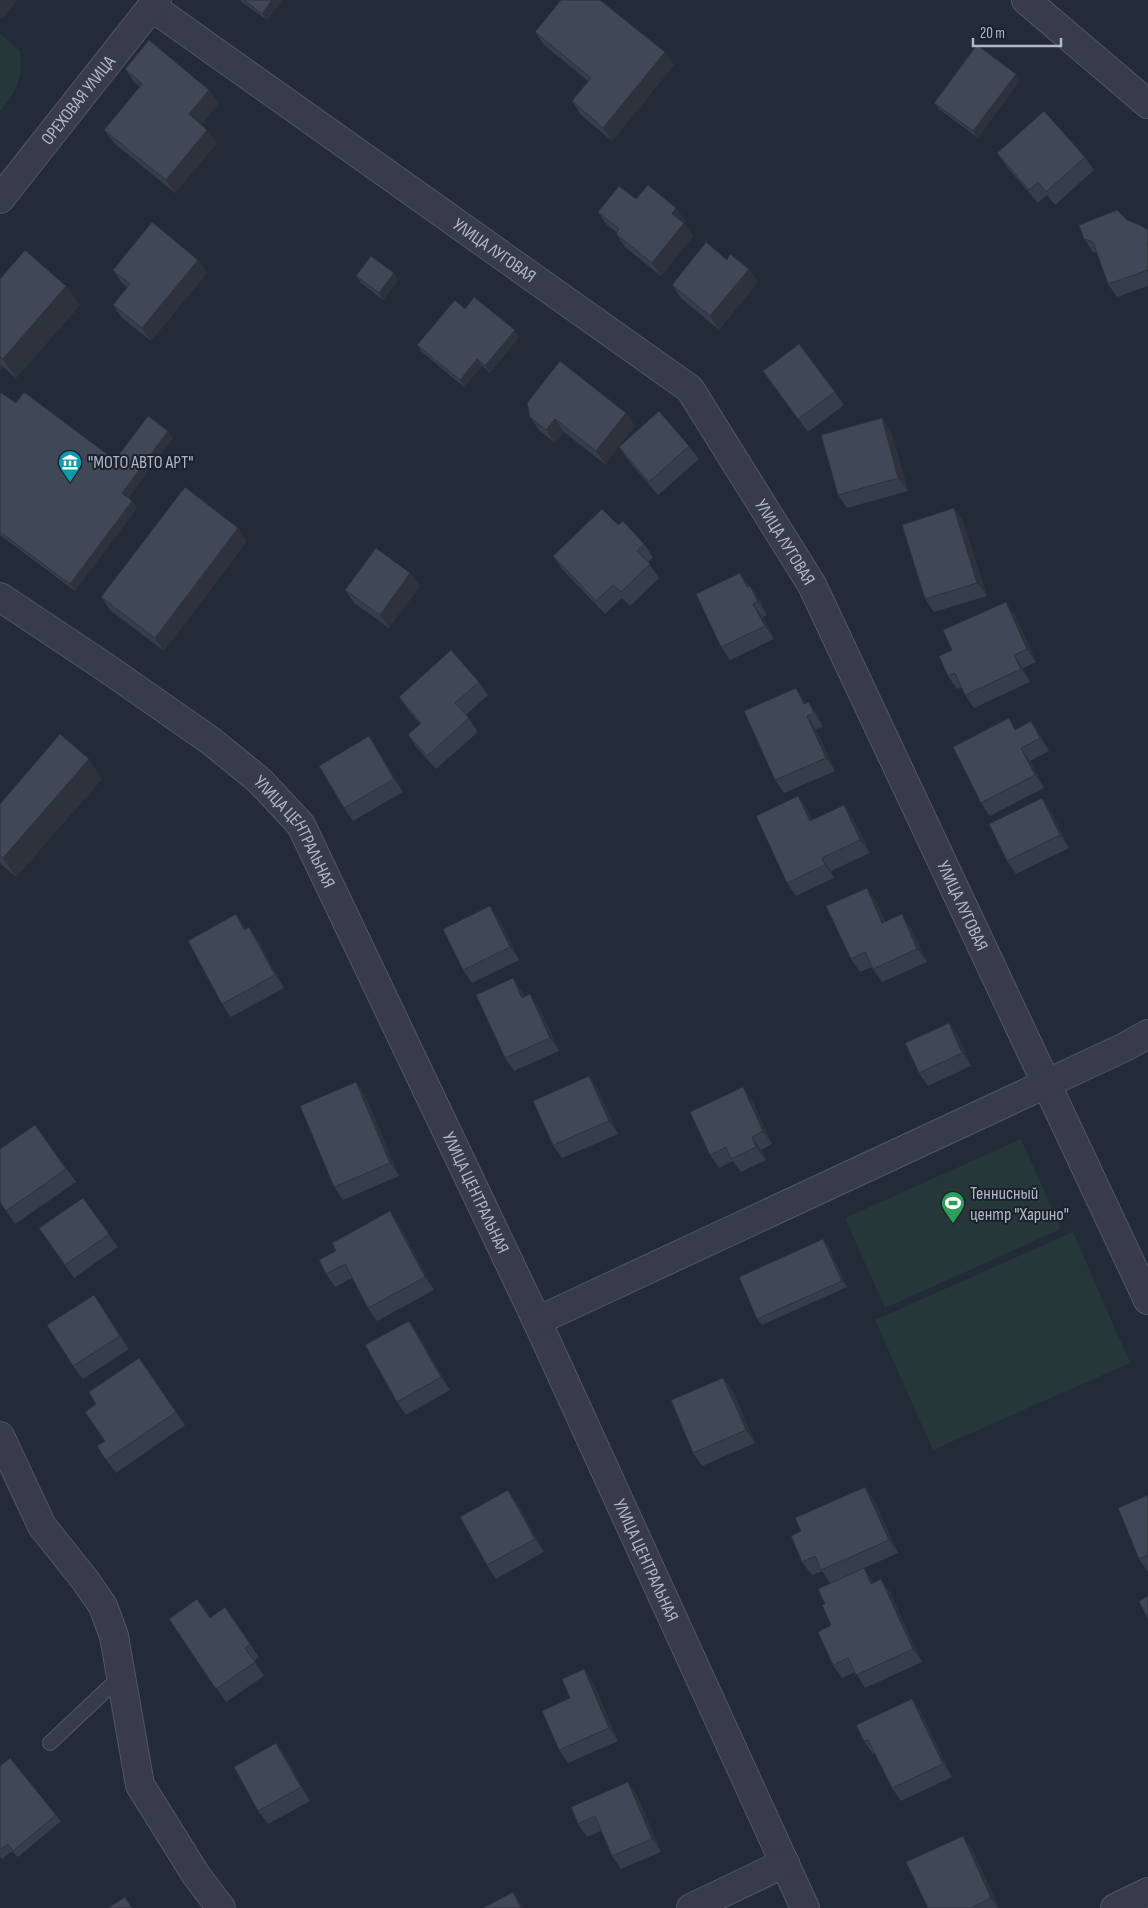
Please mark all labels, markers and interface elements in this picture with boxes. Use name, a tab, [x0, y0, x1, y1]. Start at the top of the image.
scale bar	[973, 15, 1060, 47]
text: 20 m	[980, 24, 1005, 43]
street label: ОРЕХОВАЯ УЛИЦА	[36, 51, 120, 149]
street label: УЛИЦА ЛУГОВАЯ	[449, 214, 540, 287]
museum icon: "МОТО АВТО АРТ"	[57, 449, 83, 483]
place label: "МОТО АВТО АРТ"	[88, 452, 193, 473]
street label: УЛИЦА ЛУГОВАЯ	[751, 495, 820, 589]
street label: УЛИЦА ЦЕНТРАЛЬНАЯ	[250, 770, 340, 891]
street label: УЛИЦА ЛУГОВАЯ	[933, 857, 993, 954]
street label: УЛИЦА ЦЕНТРАЛЬНАЯ	[438, 1128, 514, 1257]
place label: Теннисный центр "Харино"	[970, 1183, 1069, 1225]
sports icon: Теннисный центр "Харино"	[940, 1190, 966, 1224]
street label: УЛИЦА ЦЕНТРАЛЬНАЯ	[609, 1496, 683, 1625]

